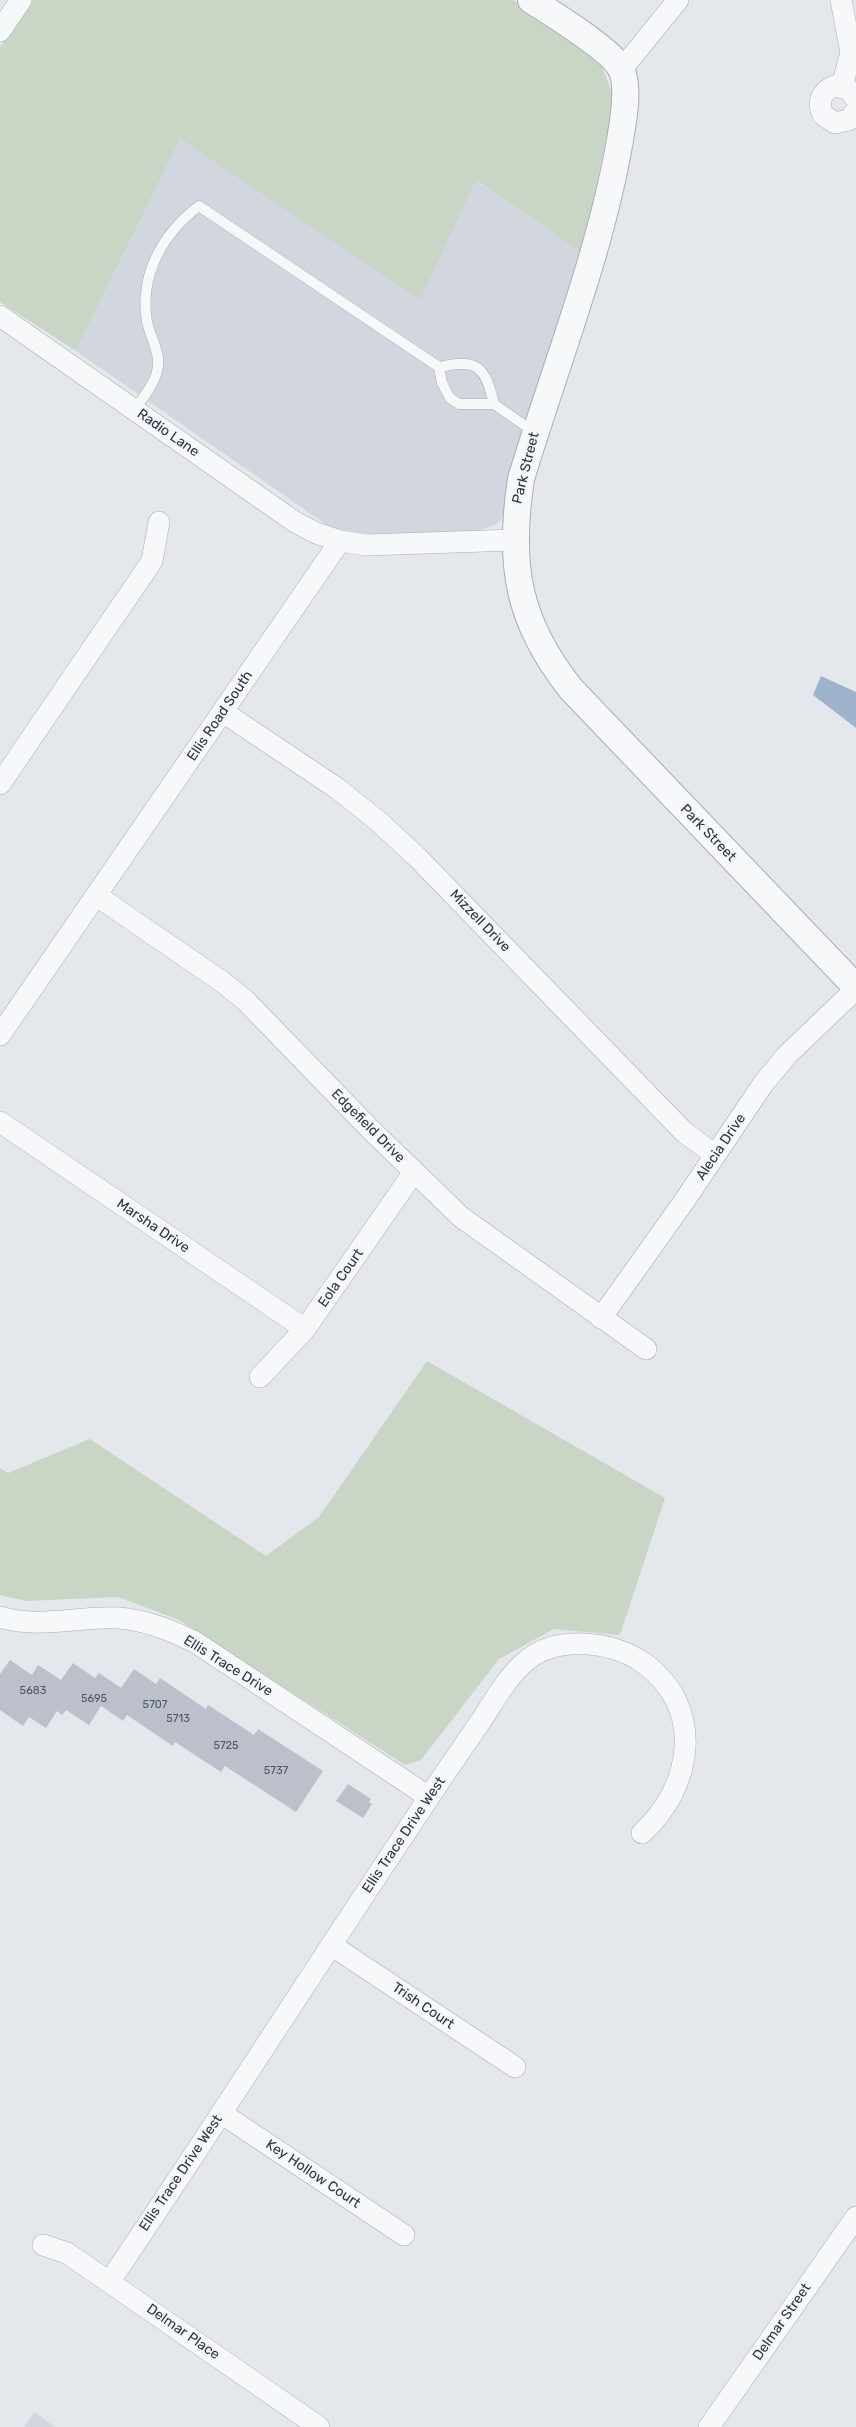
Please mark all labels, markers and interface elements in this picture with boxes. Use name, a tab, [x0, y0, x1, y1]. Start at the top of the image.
street label: Radio Lane	[134, 405, 202, 461]
street label: Park Street	[509, 431, 543, 505]
street label: Ellis Road South	[184, 668, 256, 764]
street label: Park Street	[677, 801, 739, 865]
street label: Mizzell Drive	[446, 886, 514, 956]
street label: Edgefield Drive	[328, 1086, 408, 1166]
street label: Alecia Drive	[693, 1111, 749, 1183]
street label: Marsha Drive	[113, 1195, 193, 1257]
street label: Eola Court	[315, 1246, 367, 1310]
street label: Ellis Trace Drive	[180, 1632, 276, 1700]
house number: 5683	[20, 1684, 46, 1698]
house number: 5695	[81, 1692, 107, 1706]
house number: 5707	[143, 1698, 167, 1712]
house number: 5713	[166, 1712, 190, 1726]
house number: 5725	[213, 1739, 239, 1753]
house number: 5737	[264, 1764, 288, 1778]
street label: Ellis Trace Drive West	[359, 1774, 449, 1896]
street label: Trish Court	[389, 1979, 457, 2033]
street label: Ellis Trace Drive West	[136, 2112, 226, 2234]
street label: Key Hollow Court	[262, 2136, 364, 2212]
street label: Delmar Street	[749, 2280, 815, 2364]
street label: Delmar Place	[143, 2301, 223, 2363]

